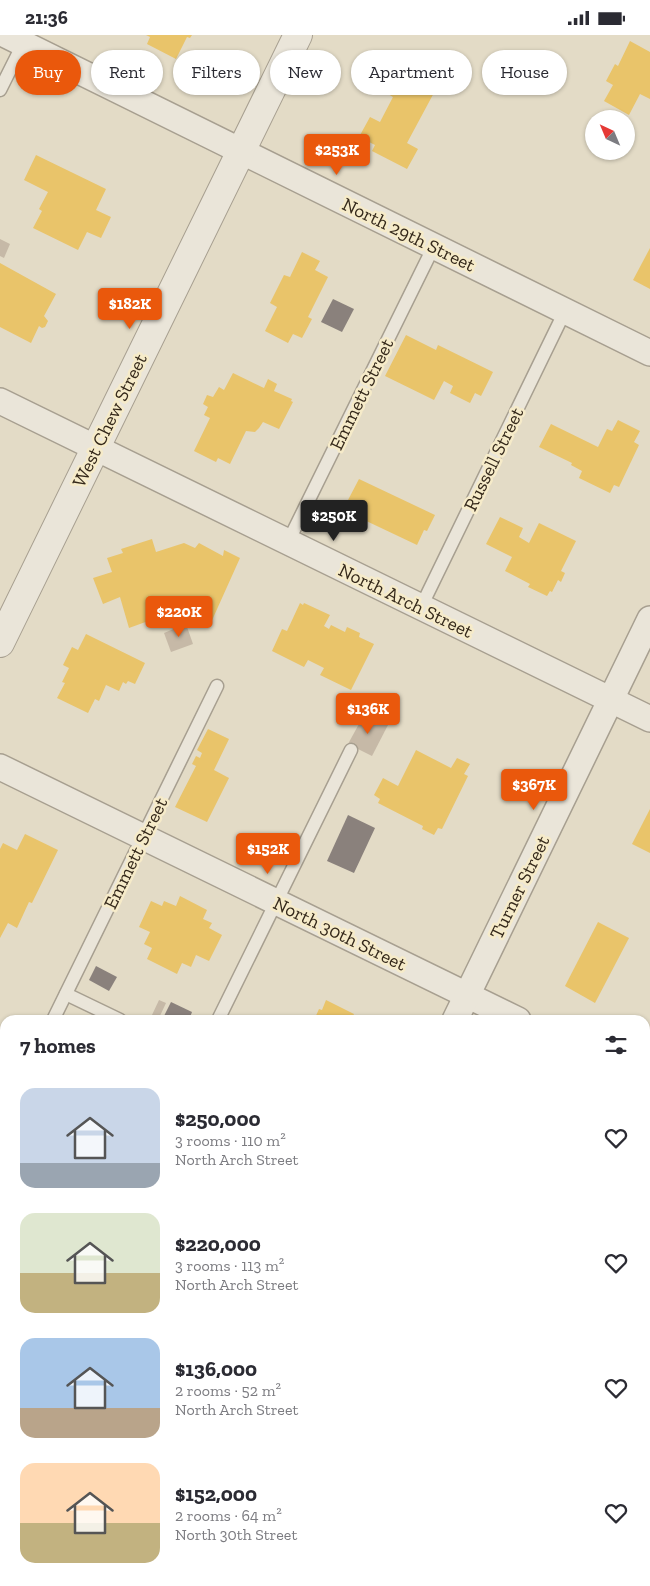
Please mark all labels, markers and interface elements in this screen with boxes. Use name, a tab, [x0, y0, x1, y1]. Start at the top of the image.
text: 21:36	[25, 6, 68, 29]
chip: Buy	[15, 50, 81, 95]
chip: Rent	[91, 50, 163, 95]
chip: Filters	[173, 50, 260, 95]
chip: New	[270, 50, 341, 95]
chip: Apartment	[351, 50, 472, 95]
chip: House	[482, 50, 567, 95]
north arrow	[585, 110, 635, 160]
map controls	[585, 110, 635, 160]
pin: $253K	[302, 133, 372, 176]
text: $253K	[315, 140, 359, 159]
street label: North 29th Street	[339, 192, 479, 277]
pin: $182K	[95, 287, 165, 330]
text: $182K	[109, 294, 151, 313]
street label: Emmett Street	[325, 335, 398, 454]
street label: West Chew Street	[67, 350, 152, 491]
street label: Russell Street	[458, 404, 528, 515]
pin: $250K	[299, 499, 369, 542]
text: $250K	[312, 506, 356, 525]
street label: North Arch Street	[335, 558, 477, 643]
pin: $220K	[144, 595, 214, 638]
text: $220K	[156, 602, 202, 621]
pin: $136K	[333, 693, 403, 735]
text: $136K	[347, 699, 389, 718]
pin: $367K	[499, 769, 569, 811]
text: $367K	[512, 775, 556, 794]
street label: Emmett Street	[99, 794, 172, 913]
street label: Turner Street	[484, 832, 554, 943]
pin: $152K	[233, 833, 303, 875]
text: $152K	[247, 839, 289, 858]
street label: North 30th Street	[269, 891, 410, 976]
icon: filters	[602, 1031, 630, 1059]
text: 7 homes	[20, 1033, 96, 1058]
text: $250,000	[175, 1106, 261, 1131]
icon: home	[60, 1108, 120, 1168]
icon: heart	[602, 1124, 630, 1152]
text: 3 rooms · 110 m²	[175, 1131, 286, 1150]
text: North Arch Street	[175, 1150, 298, 1169]
text: $220,000	[175, 1231, 261, 1256]
icon: home	[60, 1233, 120, 1293]
icon: heart	[602, 1249, 630, 1277]
text: 3 rooms · 113 m²	[175, 1256, 284, 1275]
text: North Arch Street	[175, 1275, 298, 1294]
text: $136,000	[175, 1356, 257, 1381]
icon: home	[60, 1358, 120, 1418]
icon: heart	[602, 1374, 630, 1402]
text: 2 rooms · 52 m²	[175, 1381, 281, 1400]
text: North Arch Street	[175, 1400, 298, 1419]
text: $152,000	[175, 1481, 257, 1506]
icon: home	[60, 1483, 120, 1543]
icon: heart	[602, 1499, 630, 1527]
text: 2 rooms · 64 m²	[175, 1506, 282, 1525]
text: North 30th Street	[175, 1525, 297, 1544]

